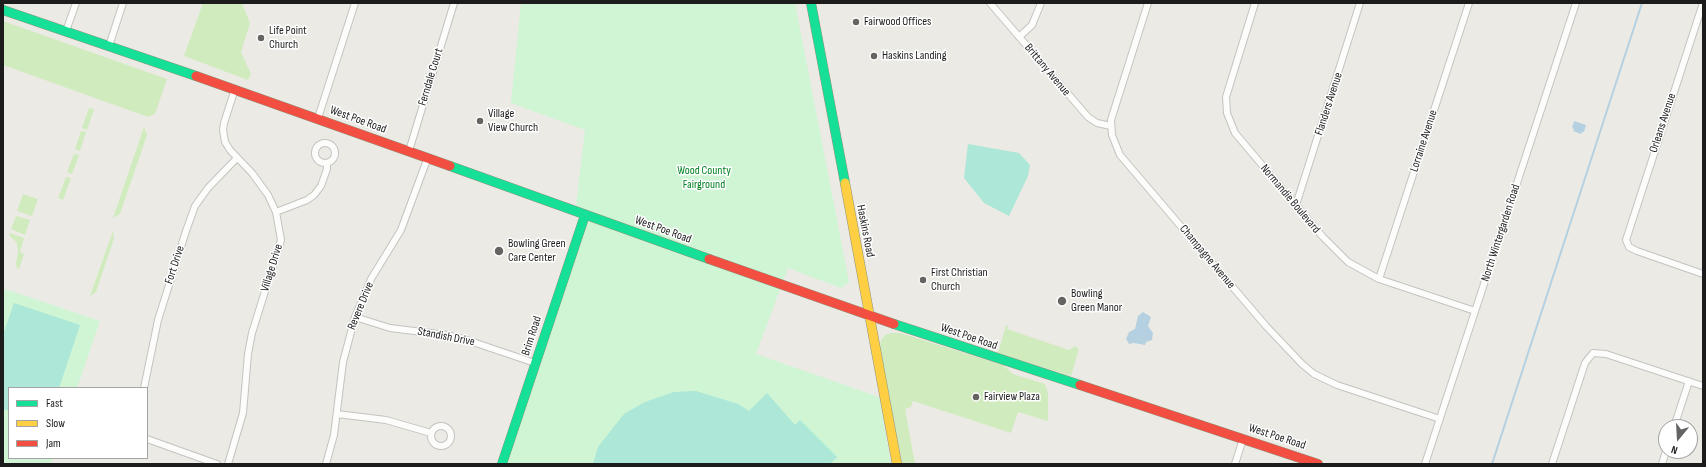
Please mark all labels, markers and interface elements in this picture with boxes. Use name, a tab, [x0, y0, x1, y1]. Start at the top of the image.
place label: Fairwood Offices	[864, 15, 931, 29]
marker: Fairwood Offices	[851, 17, 861, 27]
place label: Life Point Church	[269, 24, 307, 52]
marker: Life Point Church	[256, 33, 266, 43]
street label: Brittany Avenue	[1021, 41, 1073, 99]
street label: Ferndale Court	[415, 47, 447, 107]
place label: Haskins Landing	[882, 49, 947, 63]
marker: Haskins Landing	[869, 51, 879, 61]
street label: Flanders Avenue	[1312, 71, 1346, 137]
street label: Orleans Avenue	[1647, 91, 1679, 155]
street label: West Poe Road	[328, 103, 388, 137]
place label: Village View Church	[488, 107, 538, 135]
street label: Lorraine Avenue	[1407, 108, 1441, 174]
marker: Village View Church	[475, 116, 485, 126]
street label: Normandie Boulevard	[1257, 162, 1323, 236]
park label: Wood County Fairground	[677, 164, 731, 192]
street label: North Wintergarden Road	[1478, 182, 1524, 284]
street label: Haskins Road	[853, 204, 877, 258]
street label: West Poe Road	[633, 213, 693, 247]
street label: Champagne Avenue	[1176, 222, 1238, 292]
place label: Bowling Green Care Center	[508, 237, 566, 265]
street label: Village Drive	[258, 242, 286, 294]
street label: Fort Drive	[162, 244, 188, 286]
marker: Bowling Green Care Center	[493, 245, 505, 257]
place label: First Christian Church	[931, 266, 988, 294]
marker: First Christian Church	[918, 275, 928, 285]
street label: Revere Drive	[345, 280, 377, 332]
place label: Bowling Green Manor	[1071, 287, 1122, 315]
marker: Bowling Green Manor	[1056, 295, 1068, 307]
street label: Brim Road	[519, 314, 545, 358]
street label: West Poe Road	[939, 321, 999, 353]
street label: Standish Drive	[416, 324, 476, 350]
legend	[8, 387, 148, 459]
place label: Fairview Plaza	[984, 390, 1040, 404]
marker: Fairview Plaza	[971, 392, 981, 402]
text: Fast	[46, 396, 63, 411]
text: Slow	[46, 416, 65, 431]
north arrow	[1658, 419, 1698, 459]
street label: West Poe Road	[1247, 421, 1307, 453]
text: Jam	[46, 436, 61, 451]
text: N	[1670, 443, 1679, 457]

